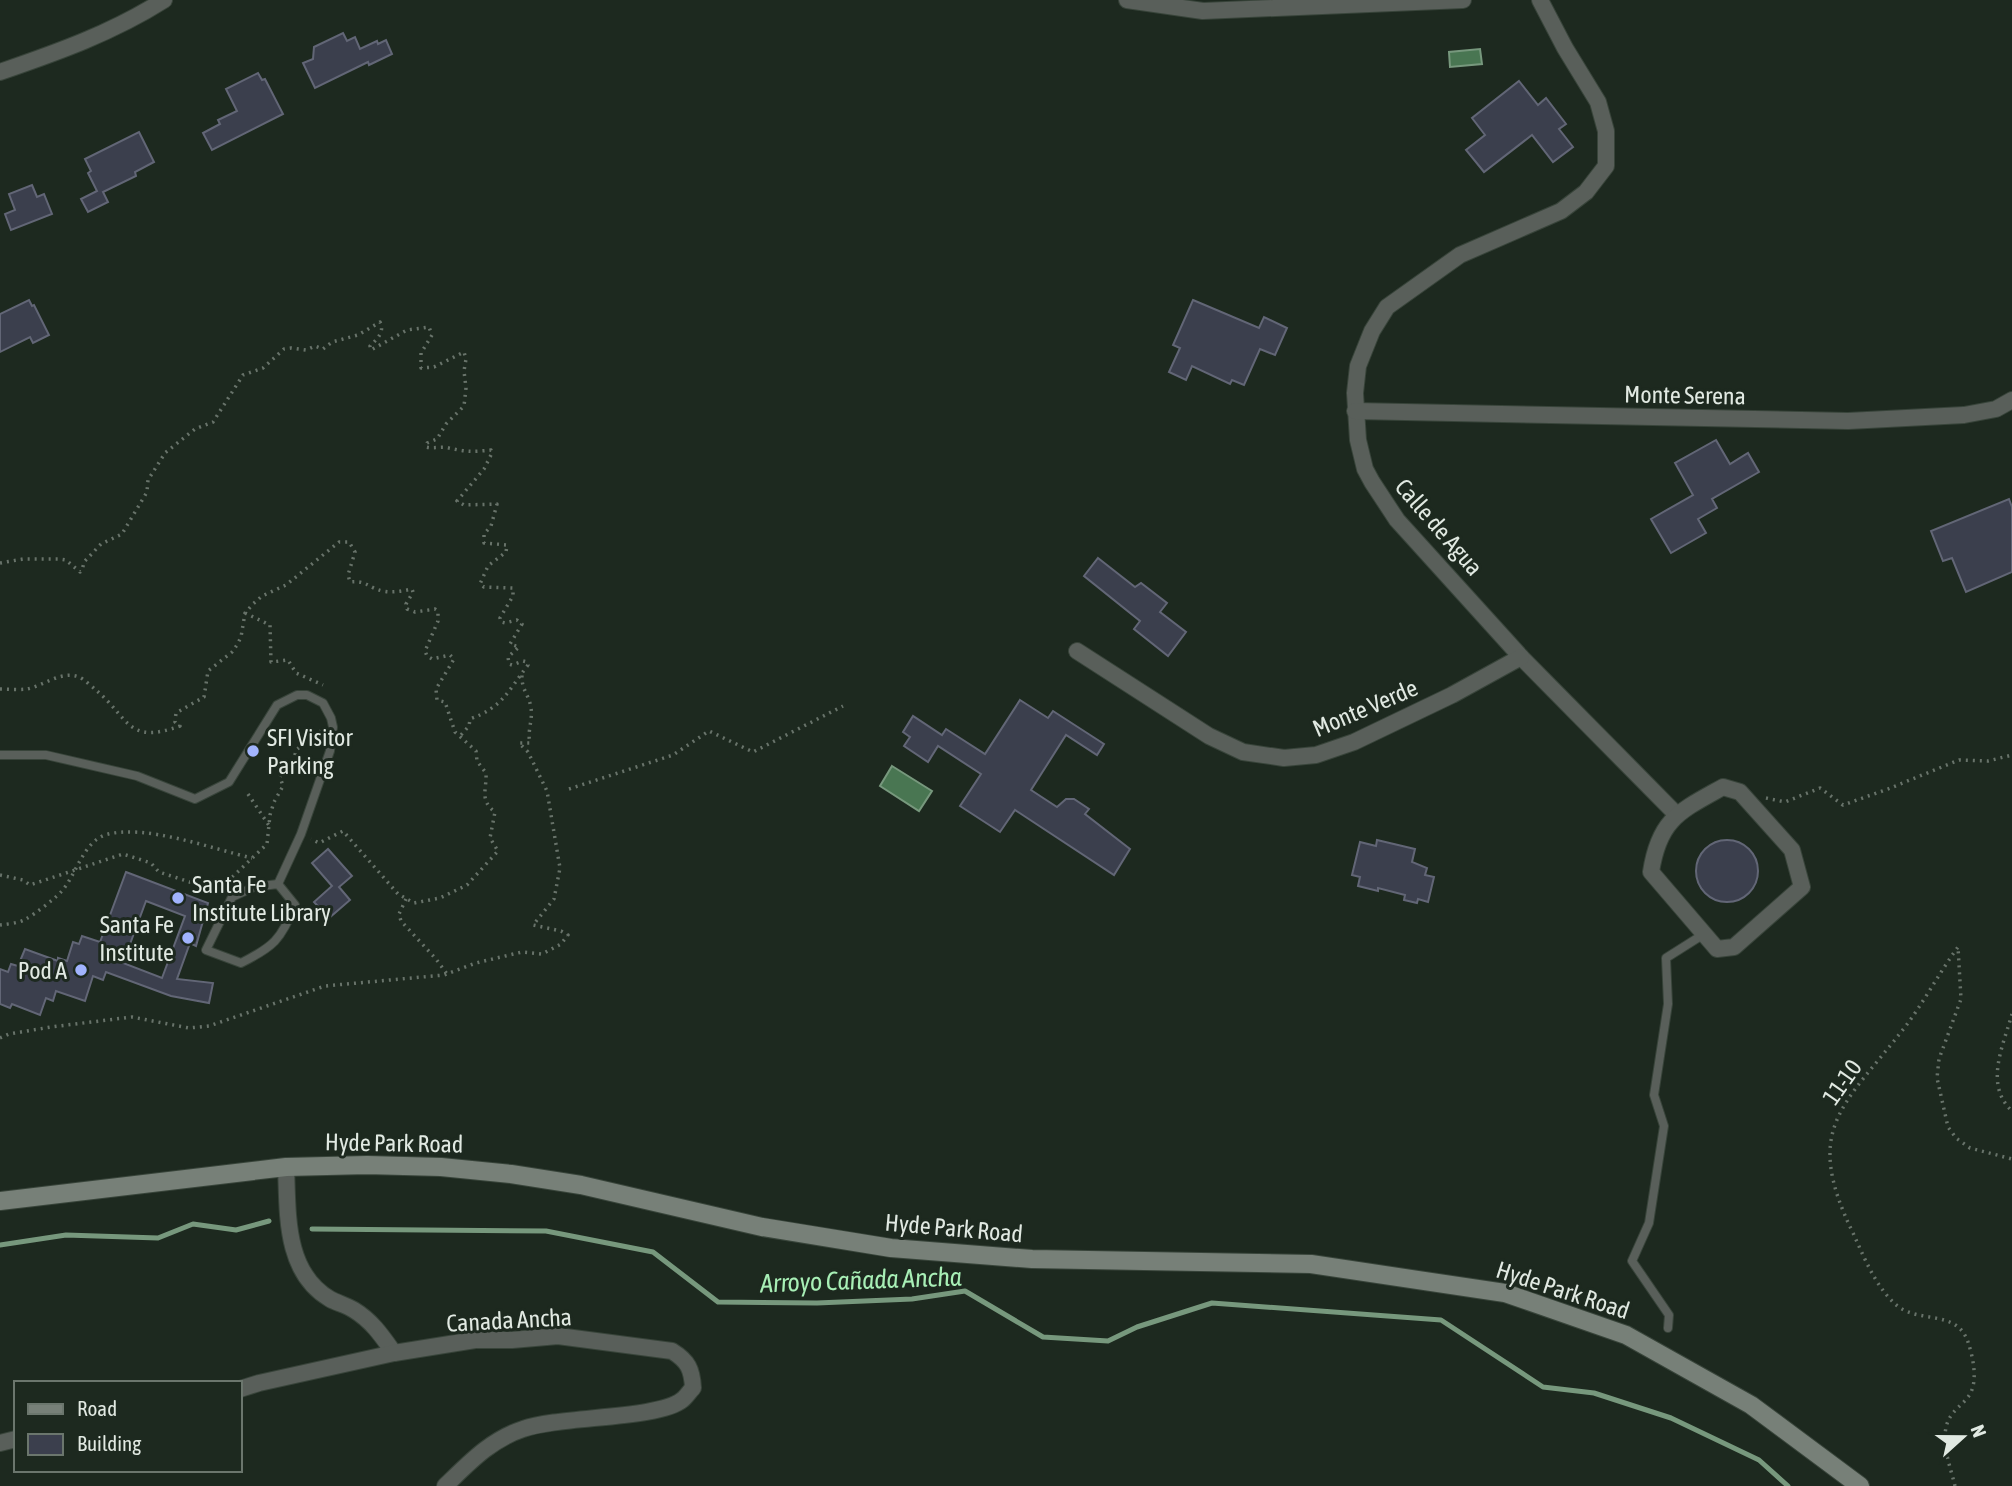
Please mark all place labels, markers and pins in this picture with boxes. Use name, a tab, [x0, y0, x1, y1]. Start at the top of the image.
place label: SFI Visitor Parking	[267, 724, 353, 779]
marker: SFI Visitor Parking	[245, 743, 261, 759]
place label: Santa Fe Institute Library	[192, 871, 331, 926]
marker: Santa Fe Institute Library	[170, 890, 186, 906]
place label: Santa Fe Institute	[99, 911, 174, 966]
marker: Santa Fe Institute	[180, 930, 196, 946]
place label: Pod A	[18, 957, 67, 984]
marker: Pod A	[73, 962, 89, 978]

